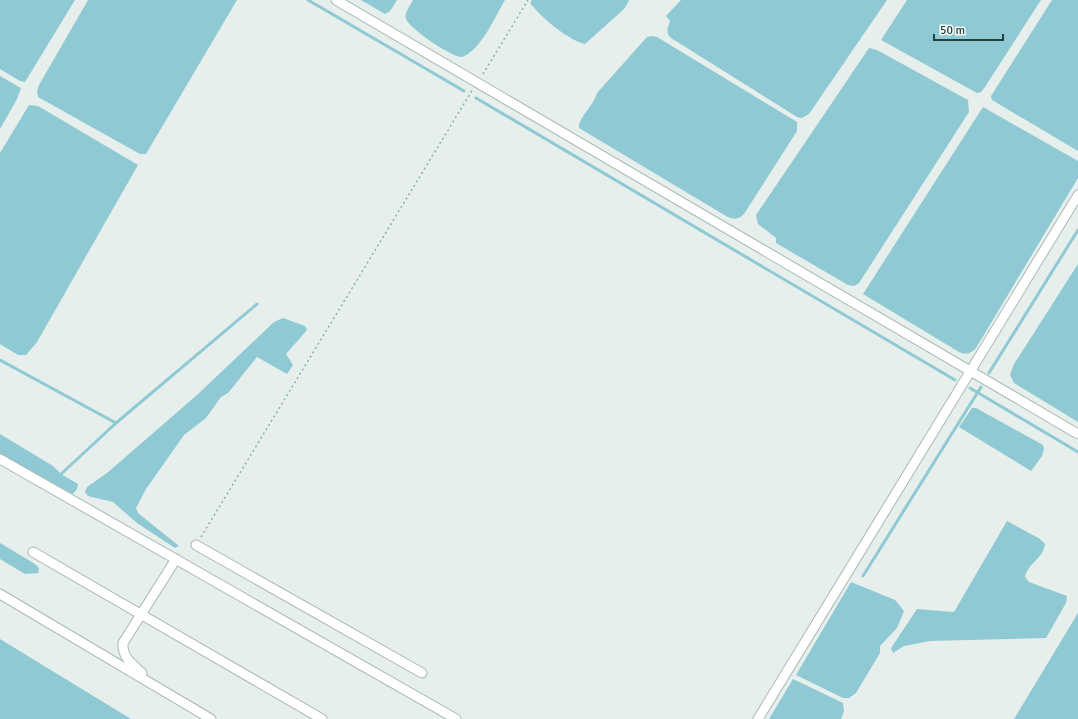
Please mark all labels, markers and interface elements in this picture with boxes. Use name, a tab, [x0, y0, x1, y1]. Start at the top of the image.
scale bar	[934, 16, 1003, 42]
text: 50 m	[940, 23, 965, 38]

